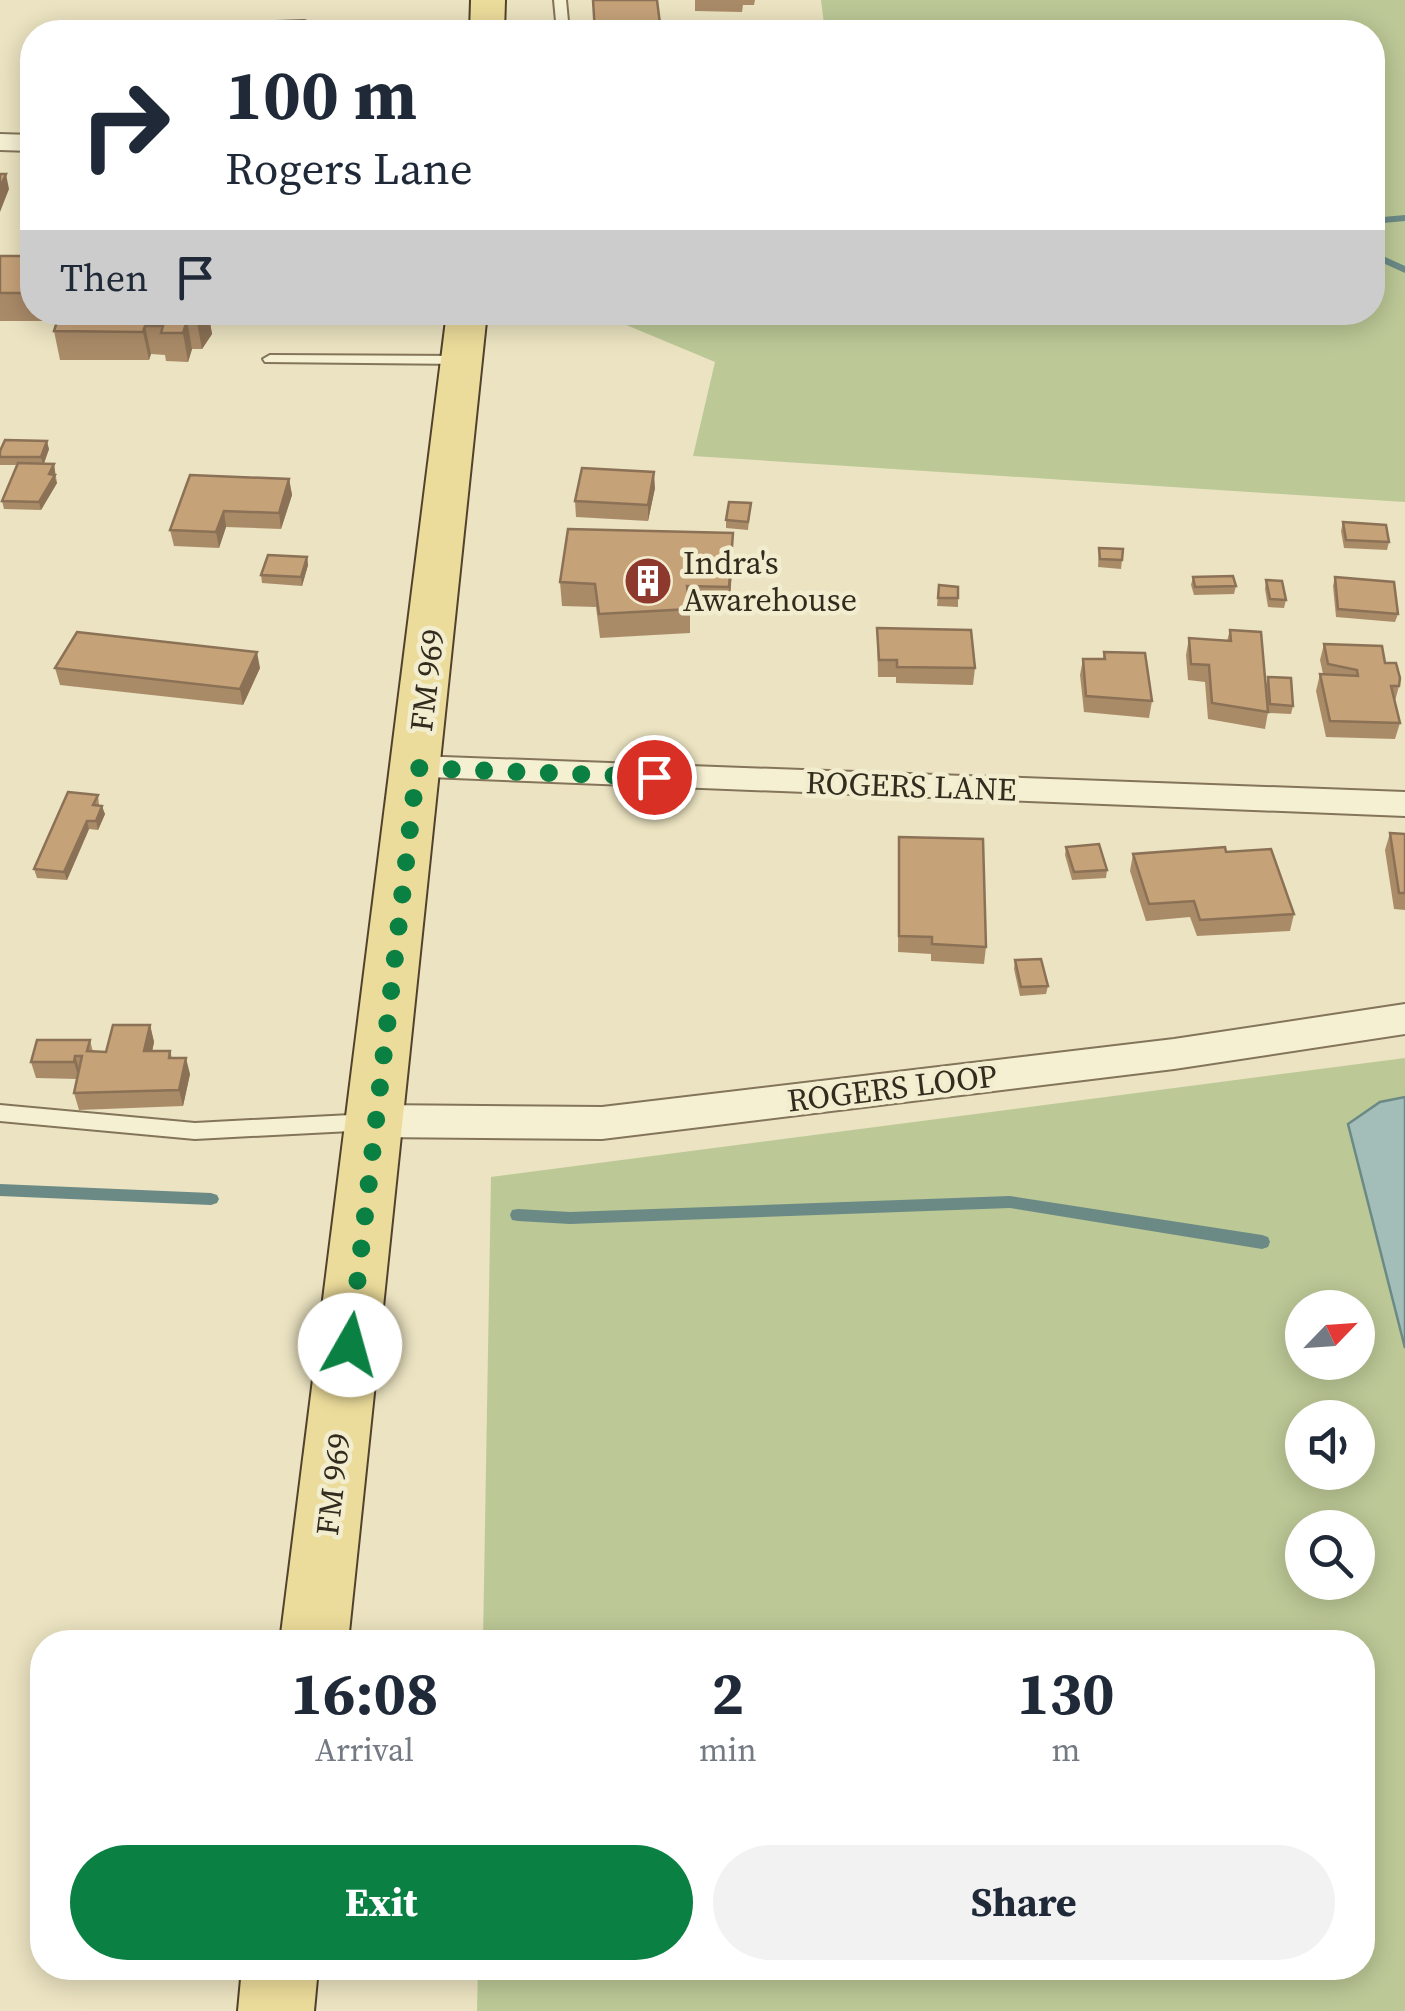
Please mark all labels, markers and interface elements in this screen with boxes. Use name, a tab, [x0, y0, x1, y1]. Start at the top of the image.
text: 100 m	[225, 46, 417, 142]
icon: right	[60, 60, 190, 190]
text: Rogers Lane	[225, 137, 473, 199]
icon: arrive	[168, 250, 223, 305]
text: Then	[60, 252, 148, 304]
place label: Indra's Awarehouse	[683, 541, 857, 622]
building icon: Indra's Awarehouse	[622, 555, 674, 607]
street label: FM 969	[399, 626, 455, 734]
pin	[612, 735, 697, 820]
icon: arrive	[627, 750, 682, 805]
street label: ROGERS LANE	[805, 760, 1017, 812]
street label: ROGERS LOOP	[785, 1053, 999, 1123]
north arrow	[1285, 1290, 1375, 1380]
map controls	[1285, 1290, 1375, 1600]
position arrow	[298, 1293, 402, 1397]
button: sound	[1285, 1400, 1375, 1490]
street label: FM 969	[305, 1430, 361, 1538]
button: search	[1285, 1510, 1375, 1600]
text: 16:08	[290, 1652, 438, 1734]
text: 2	[711, 1652, 744, 1734]
text: 130	[1017, 1652, 1115, 1734]
text: Arrival	[315, 1728, 414, 1772]
text: min	[699, 1728, 757, 1772]
text: m	[1051, 1728, 1080, 1772]
button: Exit	[70, 1845, 693, 1960]
button: Share	[713, 1845, 1335, 1960]

